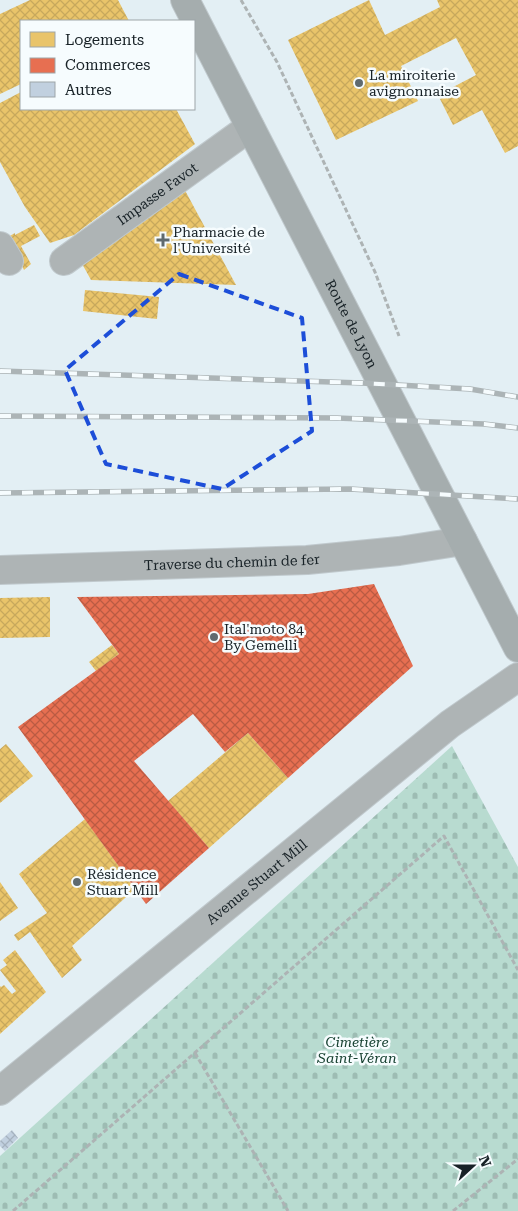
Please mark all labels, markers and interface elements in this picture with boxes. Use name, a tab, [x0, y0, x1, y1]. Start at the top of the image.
legend	[20, 20, 195, 110]
text: Logements	[65, 31, 144, 49]
text: Commerces	[65, 56, 150, 74]
place label: La miroiterie avignonnaise	[369, 67, 459, 99]
marker: La miroiterie avignonnaise	[353, 77, 365, 89]
text: Autres	[65, 81, 112, 99]
street label: Impasse Favot	[114, 159, 201, 228]
place label: Pharmacie de l'Université	[173, 224, 265, 256]
marker: Pharmacie de l'Université	[157, 234, 169, 246]
street label: Route de Lyon	[322, 277, 381, 371]
street label: Traverse du chemin de fer	[144, 551, 321, 573]
place label: Ital'moto 84 By Gemelli	[224, 621, 304, 653]
marker: Ital'moto 84 By Gemelli	[208, 631, 220, 643]
street label: Avenue Stuart Mill	[203, 836, 311, 928]
place label: Résidence Stuart Mill	[87, 866, 159, 898]
marker: Résidence Stuart Mill	[71, 876, 83, 888]
park label: Cimetière Saint-Véran	[316, 1034, 397, 1066]
north arrow	[448, 1141, 498, 1191]
text: N	[476, 1153, 495, 1169]

